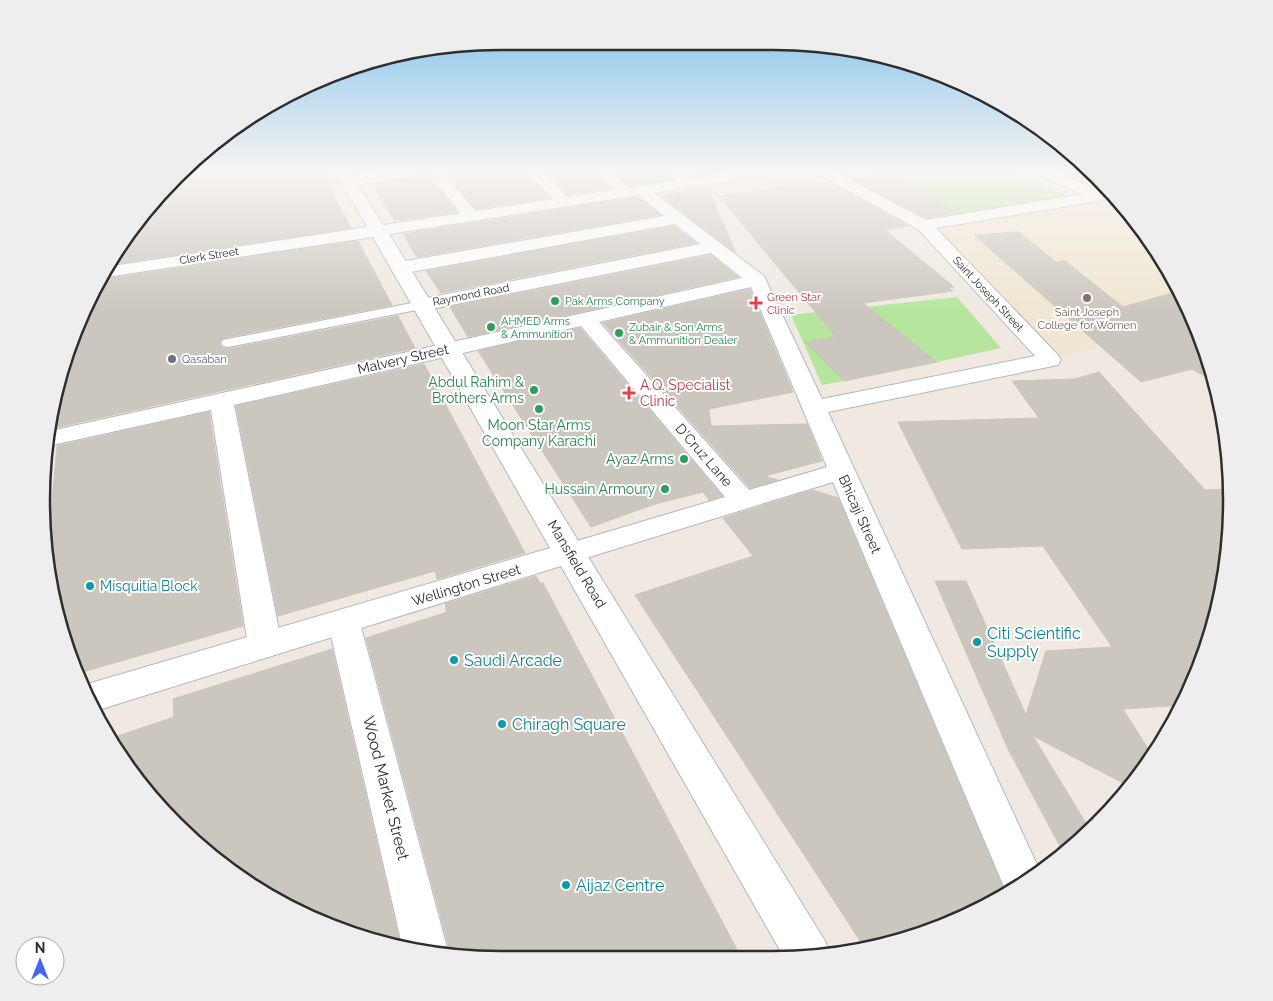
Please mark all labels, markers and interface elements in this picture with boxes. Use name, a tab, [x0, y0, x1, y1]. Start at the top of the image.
street label: Clerk Street	[178, 245, 240, 267]
street label: Saint Joseph Street	[950, 254, 1026, 334]
street label: Raymond Road	[431, 281, 511, 309]
place label: Green Star Clinic	[767, 291, 821, 317]
marker: Saint Joseph College for Women	[1081, 292, 1093, 304]
marker: Pak Arms Company	[549, 295, 561, 307]
place label: Pak Arms Company	[565, 295, 665, 308]
marker: Green Star Clinic	[749, 296, 763, 310]
place label: Saint Joseph College for Women	[1038, 306, 1136, 332]
place label: AHMED Arms & Ammunition	[501, 315, 573, 341]
marker: AHMED Arms & Ammunition	[485, 321, 497, 333]
place label: Zubair & Son Arms & Ammunition Dealer	[629, 321, 737, 347]
marker: Zubair & Son Arms & Ammunition Dealer	[613, 327, 625, 339]
street label: Malvery Street	[356, 341, 451, 377]
marker: Qasaban	[166, 353, 178, 365]
place label: Qasaban	[182, 353, 227, 366]
place label: Abdul Rahim & Brothers Arms	[428, 374, 525, 406]
place label: A.Q. Specialist Clinic	[640, 377, 731, 409]
marker: Abdul Rahim & Brothers Arms	[528, 384, 540, 396]
marker: A.Q. Specialist Clinic	[622, 386, 636, 400]
marker: Moon Star Arms Company Karachi	[533, 403, 545, 415]
place label: Moon Star Arms Company Karachi	[482, 417, 596, 449]
street label: D'Cruz Lane	[672, 420, 736, 490]
place label: Ayaz Arms	[606, 451, 674, 467]
marker: Ayaz Arms	[678, 453, 690, 465]
street label: Bhicaji Street	[836, 472, 885, 556]
place label: Hussain Armoury	[544, 481, 655, 497]
marker: Hussain Armoury	[659, 483, 671, 495]
street label: Mansfield Road	[544, 517, 610, 611]
street label: Wellington Street	[410, 561, 523, 609]
place label: Misquitia Block	[100, 578, 198, 594]
marker: Misquitia Block	[84, 580, 96, 592]
place label: Citi Scientific Supply	[987, 624, 1081, 661]
marker: Citi Scientific Supply	[971, 636, 983, 648]
place label: Saudi Arcade	[464, 651, 562, 670]
marker: Saudi Arcade	[448, 654, 460, 666]
street label: Wood Market Street	[359, 714, 413, 863]
place label: Chiragh Square	[512, 715, 626, 734]
marker: Chiragh Square	[496, 718, 508, 730]
place label: Aijaz Centre	[576, 876, 664, 895]
marker: Aijaz Centre	[560, 879, 572, 891]
north arrow	[15, 936, 65, 986]
text: N	[35, 940, 45, 956]

